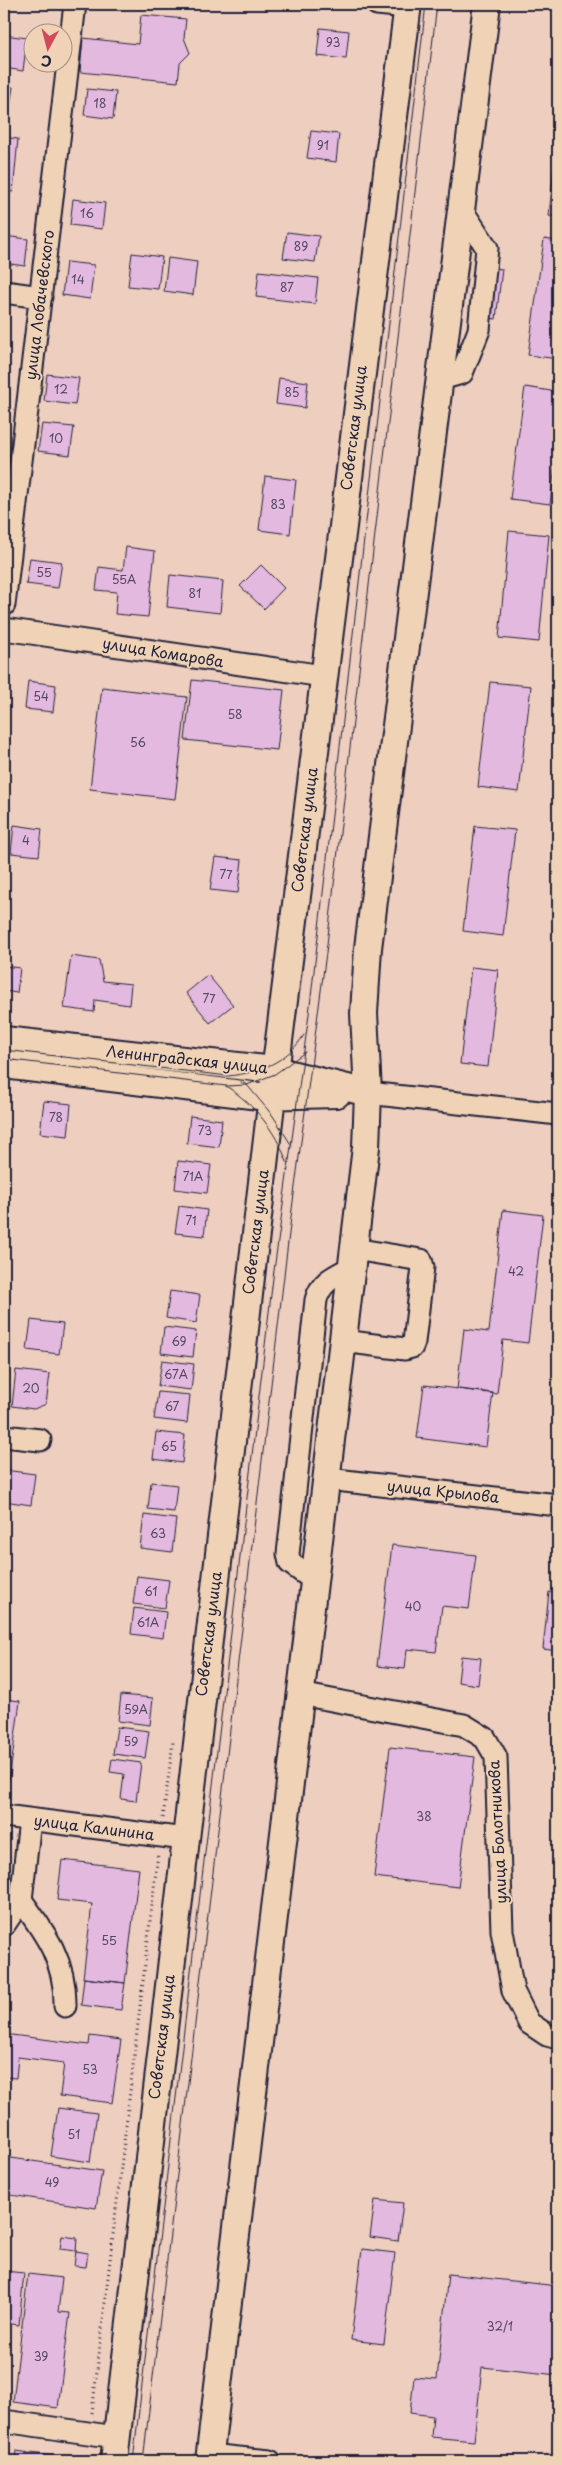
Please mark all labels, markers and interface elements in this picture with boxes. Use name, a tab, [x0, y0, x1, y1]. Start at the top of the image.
north arrow	[22, 22, 72, 72]
house number: 93	[326, 33, 340, 51]
text: С	[40, 50, 53, 72]
house number: 18	[94, 94, 106, 112]
house number: 91	[317, 136, 329, 154]
house number: 16	[80, 204, 94, 222]
street label: улица Лобачевского	[18, 228, 59, 381]
house number: 89	[294, 237, 308, 255]
house number: 14	[71, 270, 85, 288]
house number: 87	[280, 278, 294, 296]
street label: Советская улица	[333, 363, 372, 492]
house number: 12	[54, 380, 68, 398]
house number: 85	[285, 383, 299, 401]
house number: 10	[49, 429, 63, 447]
house number: 83	[270, 495, 286, 513]
house number: 55	[36, 563, 52, 581]
house number: 55А	[112, 570, 136, 588]
house number: 81	[189, 584, 201, 602]
street label: улица Комарова	[101, 631, 226, 673]
house number: 54	[33, 687, 49, 705]
house number: 58	[227, 705, 243, 723]
house number: 56	[130, 733, 146, 751]
street label: Советская улица	[284, 765, 323, 894]
house number: 4	[22, 831, 30, 849]
house number: 77	[219, 865, 233, 883]
house number: 77	[202, 989, 216, 1007]
street label: Ленинградская улица	[105, 1039, 270, 1078]
house number: 78	[49, 1108, 63, 1126]
house number: 73	[198, 1121, 212, 1139]
house number: 71А	[183, 1167, 203, 1185]
street label: Советская улица	[235, 1167, 274, 1296]
house number: 71	[185, 1211, 197, 1229]
house number: 42	[508, 1262, 524, 1280]
house number: 69	[171, 1332, 187, 1350]
house number: 67А	[164, 1365, 188, 1383]
house number: 20	[22, 1379, 40, 1397]
house number: 67	[165, 1397, 180, 1415]
house number: 65	[161, 1437, 177, 1455]
street label: улица Крылова	[386, 1473, 501, 1508]
house number: 63	[150, 1524, 166, 1542]
street label: Советская улица	[188, 1569, 227, 1698]
house number: 61	[144, 1582, 158, 1600]
house number: 40	[405, 1597, 422, 1615]
house number: 61А	[137, 1613, 159, 1631]
house number: 59А	[124, 1700, 148, 1718]
house number: 59	[124, 1732, 138, 1750]
street label: улица Болотникова	[481, 1759, 512, 1904]
house number: 38	[416, 1807, 432, 1825]
street label: улица Калинина	[33, 1808, 156, 1845]
house number: 55	[101, 1931, 117, 1949]
street label: Советская улица	[141, 1972, 180, 2101]
house number: 53	[82, 2060, 98, 2078]
house number: 51	[68, 2125, 80, 2143]
house number: 49	[45, 2173, 59, 2191]
house number: 32/1	[487, 2317, 513, 2335]
house number: 39	[34, 2347, 48, 2365]

